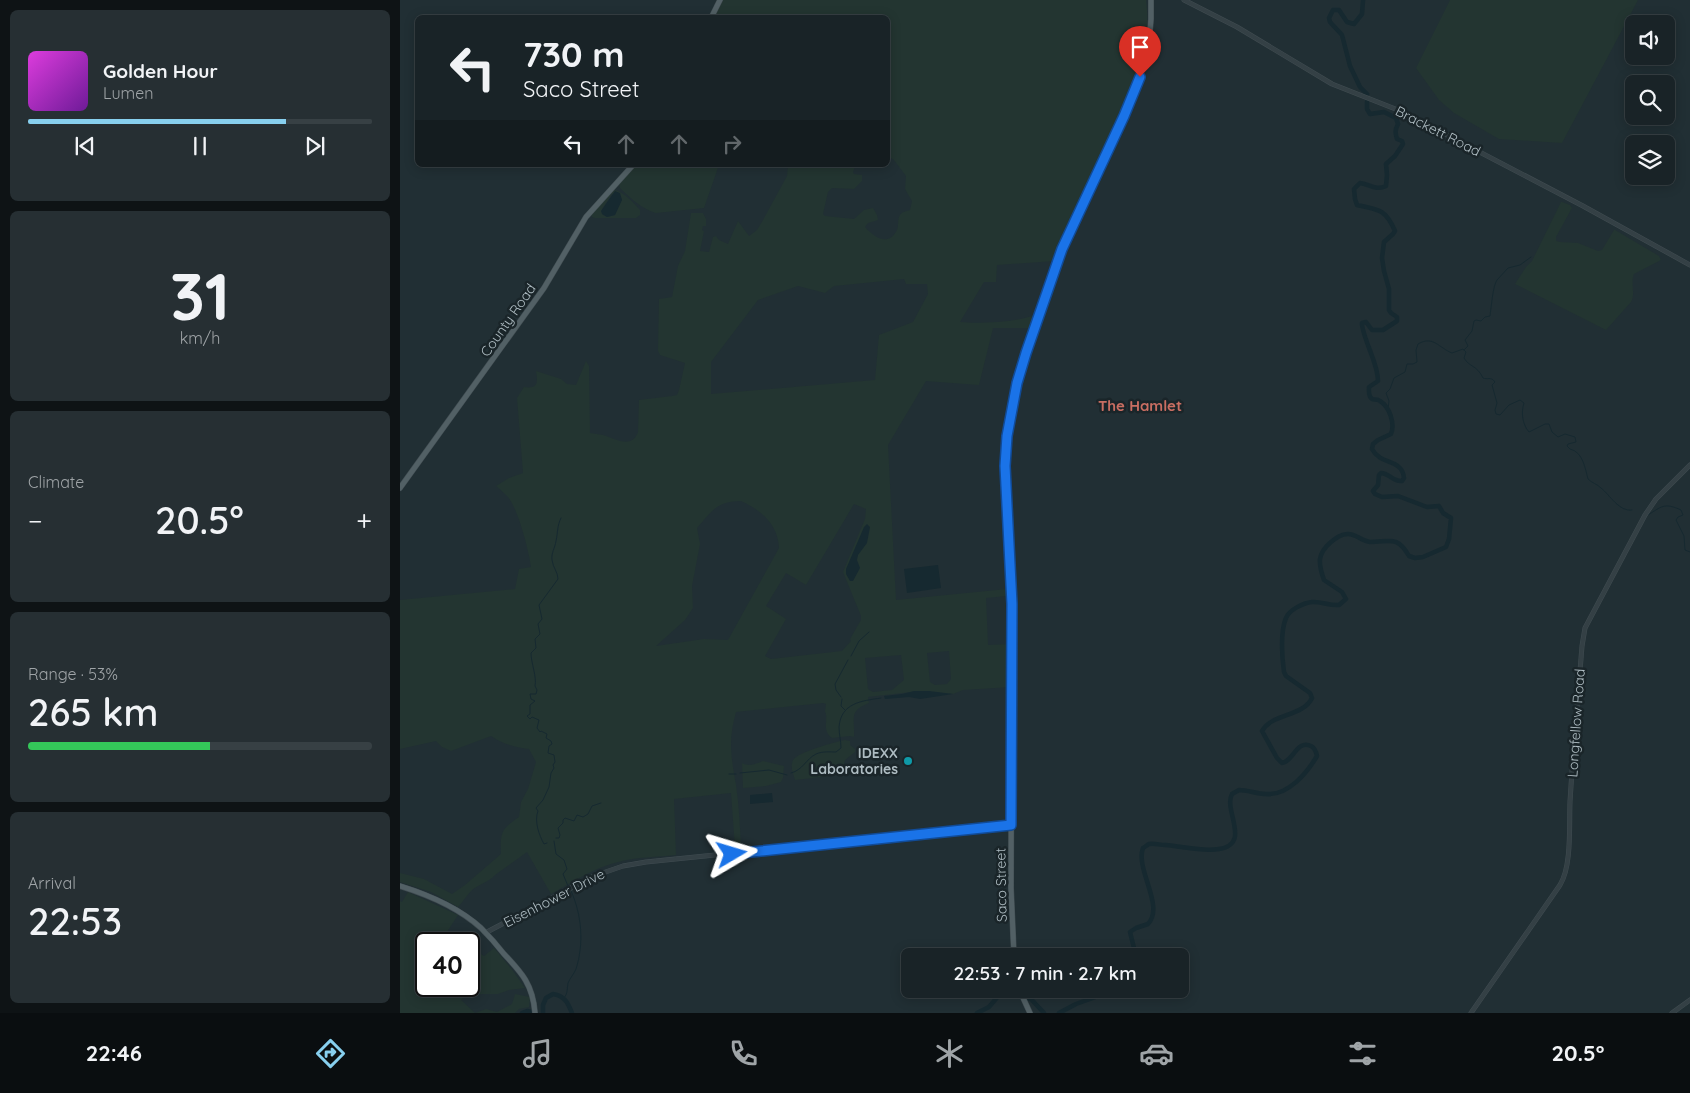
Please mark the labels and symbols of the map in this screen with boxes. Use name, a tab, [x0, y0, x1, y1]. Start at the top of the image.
pin	[1119, 26, 1161, 77]
street label: Brackett Road	[1392, 102, 1484, 160]
street label: County Road	[476, 280, 540, 360]
district label: The Hamlet	[1098, 396, 1182, 415]
street label: Longfellow Road	[1563, 668, 1589, 778]
place label: IDEXX Laboratories	[810, 744, 898, 778]
marker: IDEXX Laboratories	[902, 755, 914, 767]
position arrow	[705, 827, 757, 879]
street label: Saco Street	[991, 848, 1011, 922]
street label: Eisenhower Drive	[500, 865, 608, 931]
speed limit sign: 40	[415, 932, 480, 997]

